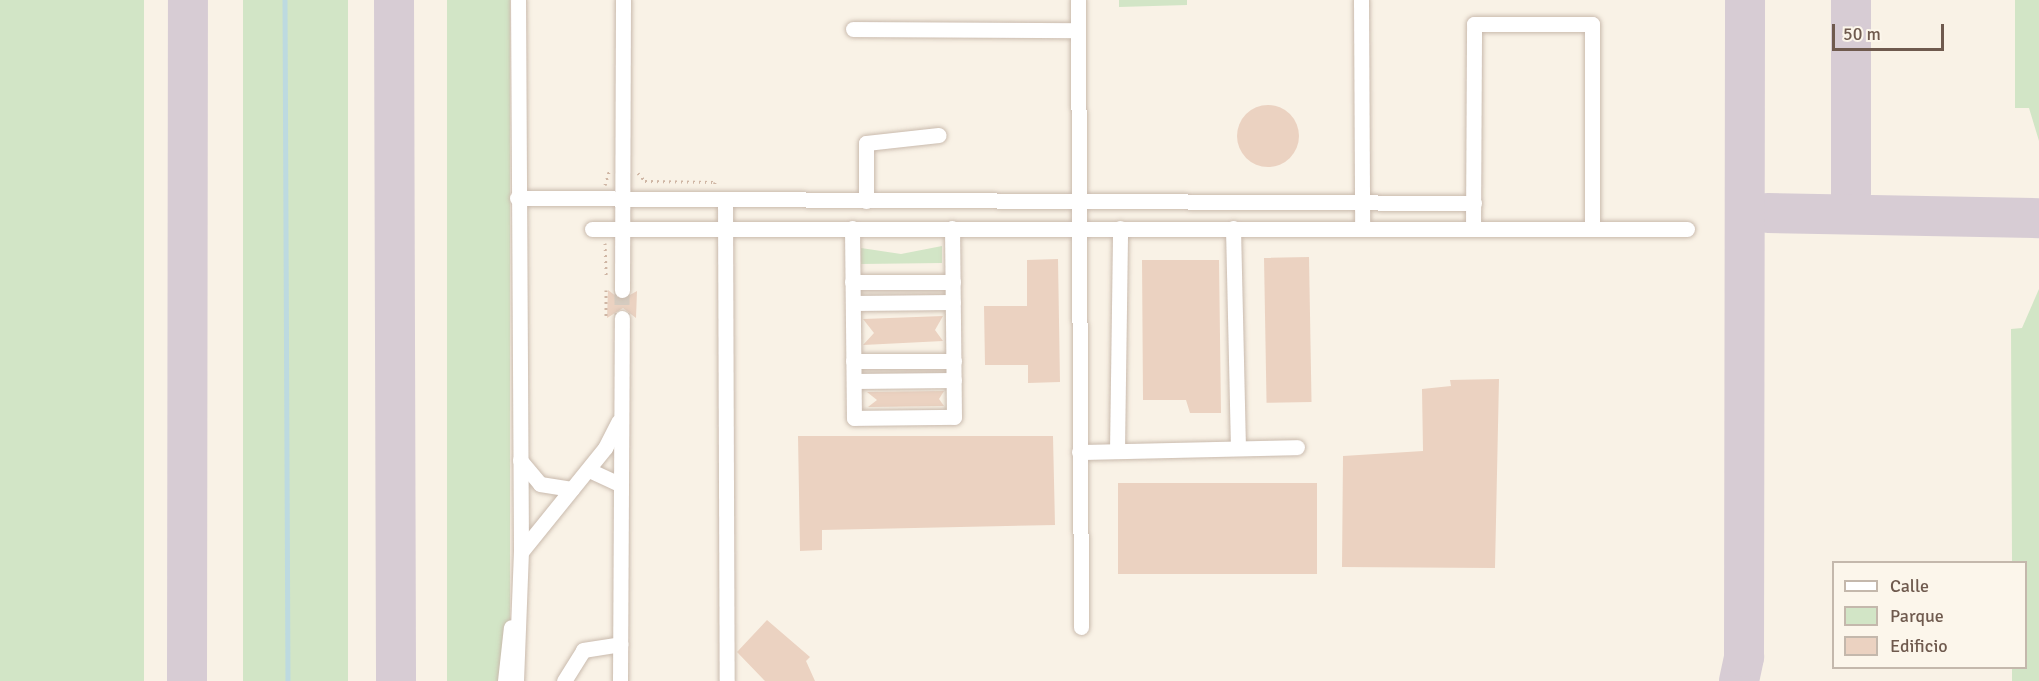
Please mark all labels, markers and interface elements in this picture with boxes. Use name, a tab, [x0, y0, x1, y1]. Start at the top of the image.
scale bar	[1835, 12, 1948, 50]
text: 50 m	[1843, 23, 1881, 45]
legend	[1832, 561, 2027, 669]
text: Calle	[1890, 575, 1929, 597]
text: Parque	[1890, 605, 1944, 627]
text: Edificio	[1890, 635, 1948, 657]

